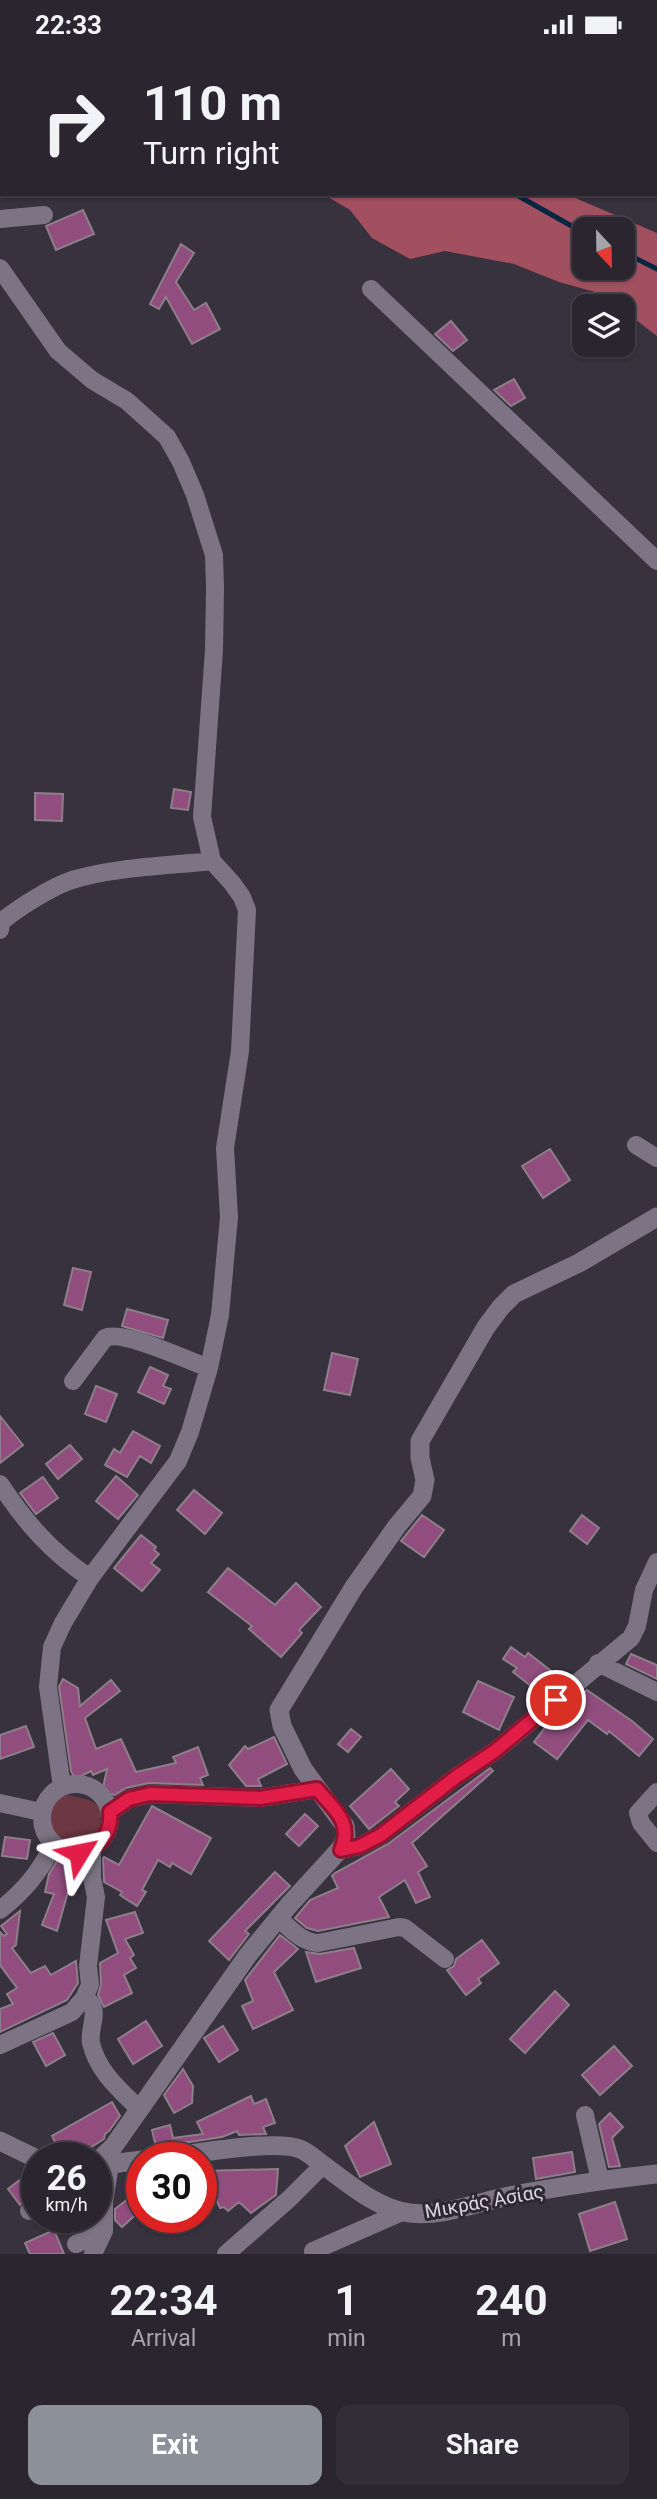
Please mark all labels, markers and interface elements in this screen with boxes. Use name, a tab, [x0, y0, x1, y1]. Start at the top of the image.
text: 22:33	[35, 10, 102, 40]
text: 110 m	[143, 75, 282, 132]
icon: right	[28, 77, 119, 168]
text: Turn right	[143, 134, 279, 172]
north arrow	[572, 217, 635, 280]
map controls	[572, 217, 635, 357]
button: layers	[572, 294, 635, 357]
pin	[526, 1670, 586, 1730]
icon: arrive	[537, 1681, 575, 1719]
position arrow	[42, 1816, 116, 1890]
speed limit sign: 30	[126, 2142, 217, 2233]
text: 26	[46, 2158, 87, 2199]
street label: Μικράς Ασίας	[423, 2180, 545, 2223]
text: km/h	[45, 2194, 88, 2215]
text: 22:34	[110, 2276, 218, 2325]
text: 1	[334, 2276, 359, 2325]
text: 240	[475, 2276, 548, 2325]
text: Arrival	[131, 2325, 196, 2352]
text: min	[327, 2325, 366, 2352]
text: m	[501, 2325, 521, 2352]
button: Exit	[28, 2405, 322, 2485]
button: Share	[336, 2405, 629, 2485]

